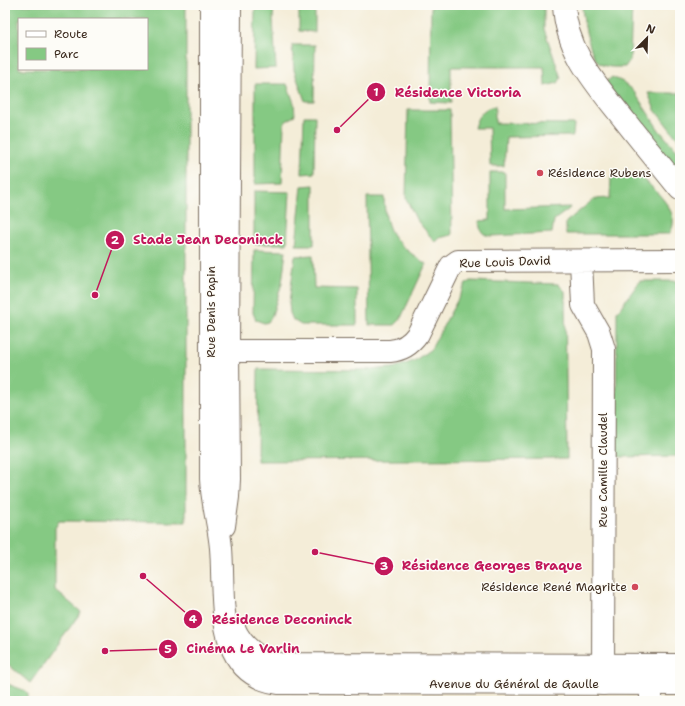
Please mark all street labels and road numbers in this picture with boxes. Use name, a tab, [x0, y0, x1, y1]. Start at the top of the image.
street label: Rue Louis David	[459, 252, 551, 272]
street label: Rue Denis Papin	[203, 266, 219, 358]
street label: Rue Camille Claudel	[595, 412, 611, 527]
street label: Avenue du Général de Gaulle	[429, 676, 599, 692]

